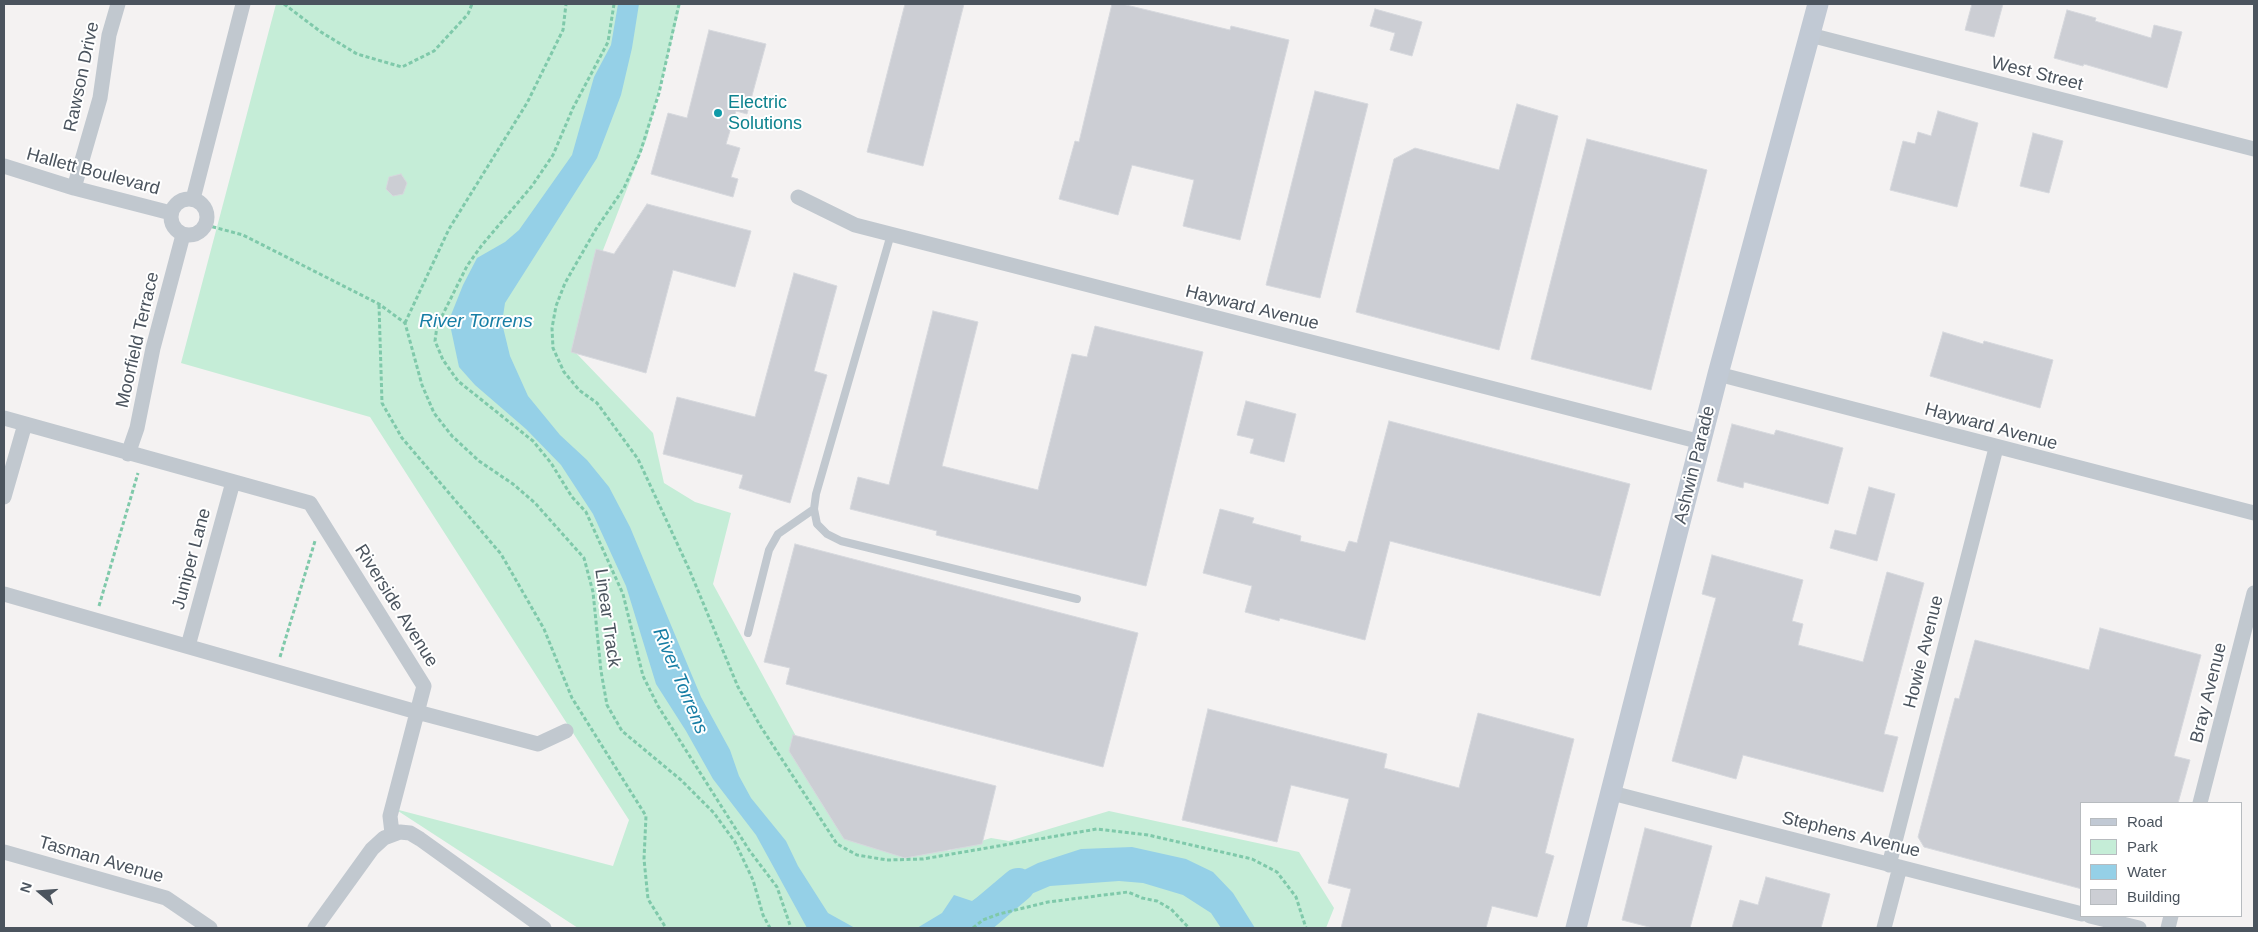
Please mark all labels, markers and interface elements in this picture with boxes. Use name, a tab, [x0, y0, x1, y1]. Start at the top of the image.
street label: Rawson Drive	[60, 20, 104, 134]
street label: West Street	[1989, 52, 2085, 96]
place label: Electric Solutions	[728, 92, 802, 134]
marker: Electric Solutions	[712, 107, 724, 119]
street label: Hallett Boulevard	[24, 144, 162, 200]
street label: Moorfield Terrace	[112, 270, 164, 410]
street label: Hayward Avenue	[1183, 281, 1321, 335]
water label: River Torrens	[419, 311, 533, 333]
street label: Hayward Avenue	[1922, 399, 2060, 455]
street label: Ashwin Parade	[1670, 404, 1720, 526]
street label: Juniper Lane	[168, 506, 216, 612]
street label: Riverside Avenue	[350, 541, 442, 671]
street label: Linear Track	[589, 567, 625, 669]
street label: Howie Avenue	[1900, 593, 1948, 711]
water label: River Torrens	[647, 624, 713, 738]
street label: Bray Avenue	[2186, 641, 2232, 745]
legend	[2080, 802, 2243, 917]
street label: Stephens Avenue	[1780, 807, 1922, 863]
text: Road	[2127, 813, 2163, 830]
street label: Tasman Avenue	[36, 832, 166, 888]
text: Park	[2127, 838, 2158, 855]
text: Water	[2127, 863, 2166, 880]
north arrow	[15, 867, 65, 917]
text: N	[17, 880, 35, 895]
text: Building	[2127, 888, 2180, 905]

